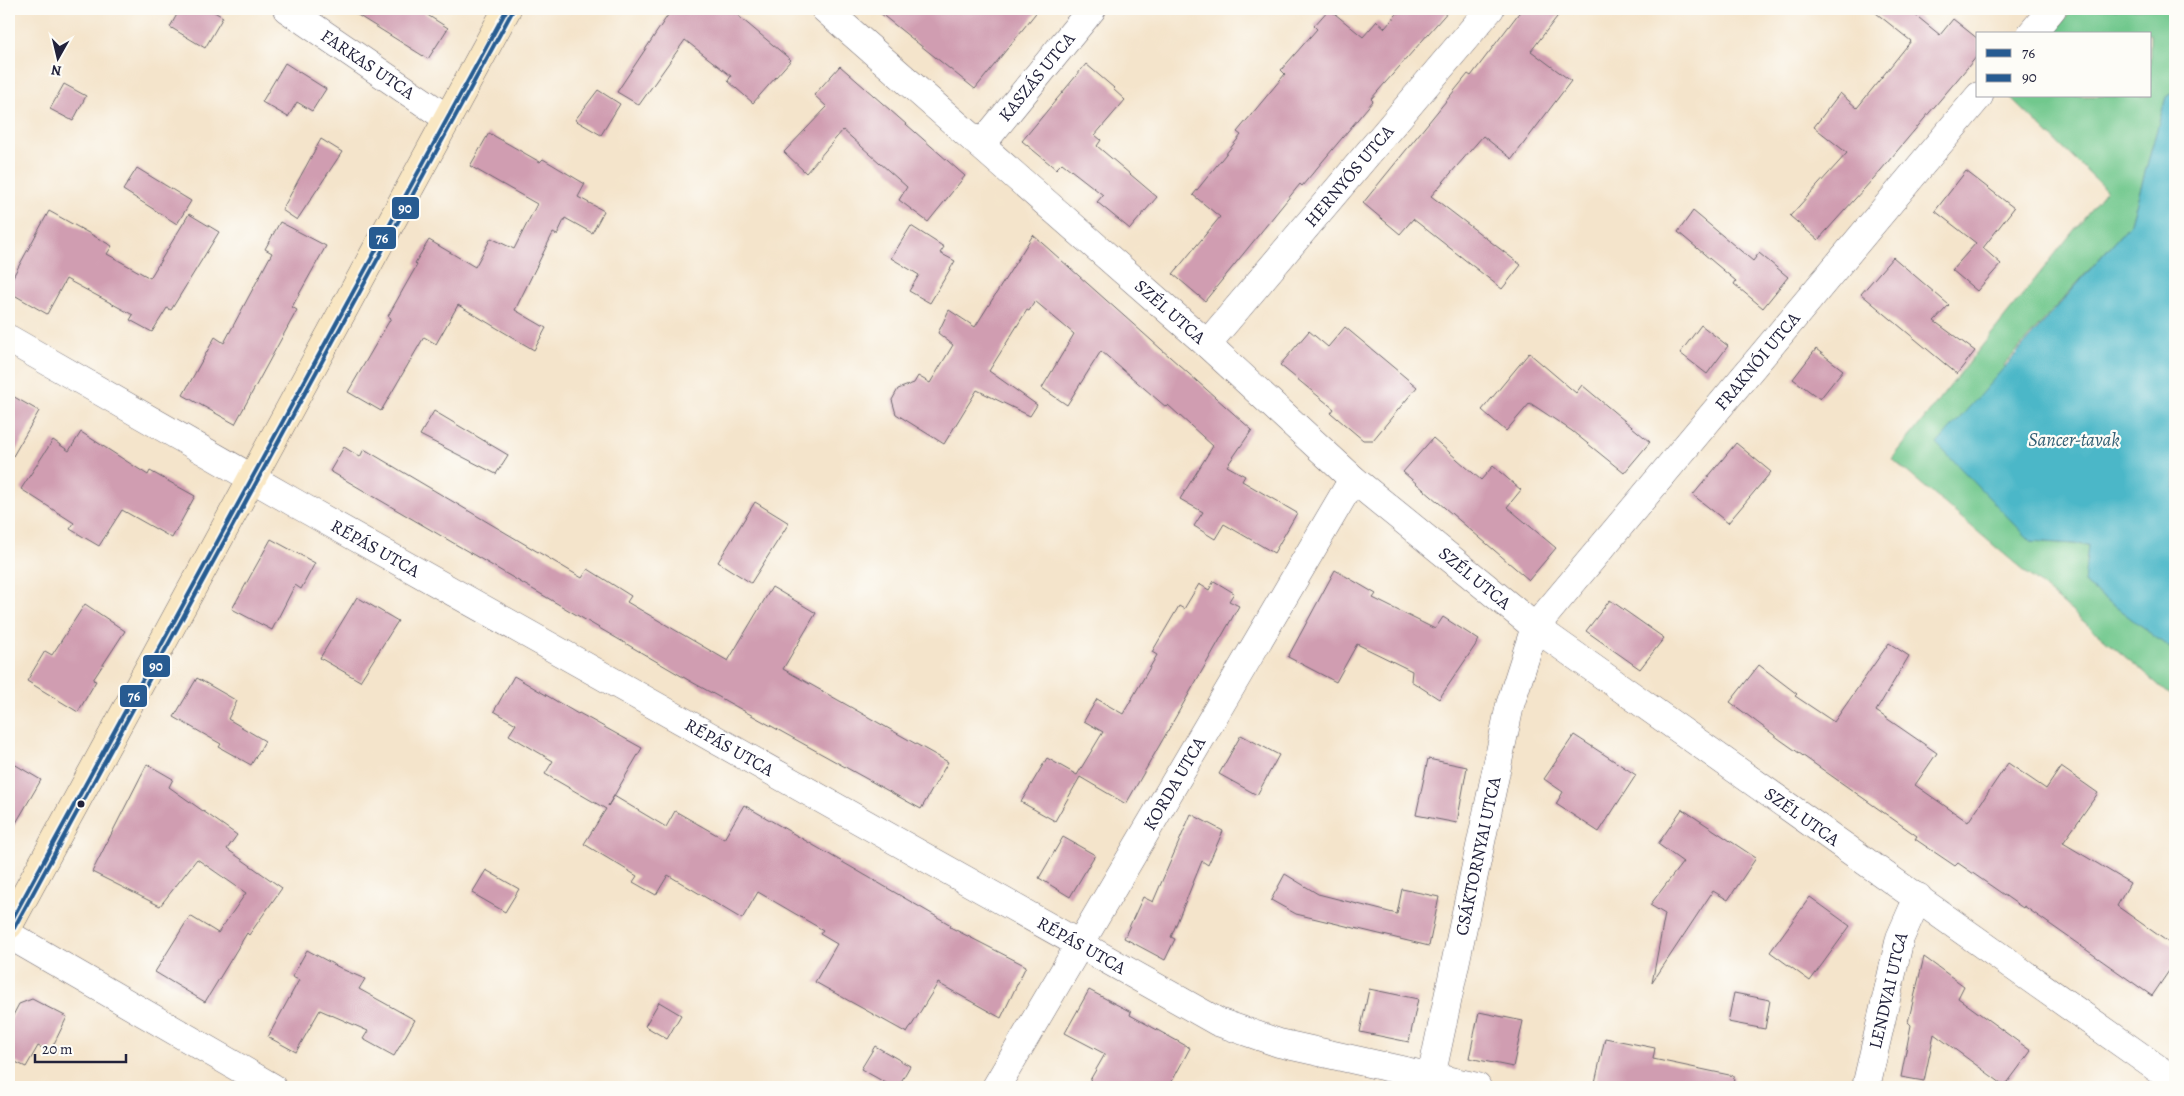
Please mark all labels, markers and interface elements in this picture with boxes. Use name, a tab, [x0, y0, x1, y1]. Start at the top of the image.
street label: FARKAS UTCA	[316, 24, 420, 105]
street label: KASZÁS UTCA	[993, 27, 1081, 127]
north arrow	[32, 32, 82, 82]
legend	[1976, 32, 2152, 98]
text: 76	[2022, 43, 2035, 63]
text: N	[50, 60, 63, 80]
text: 90	[2022, 67, 2037, 87]
street label: HERNYÓS UTCA	[1299, 119, 1399, 232]
line badge: 90	[391, 196, 420, 220]
text: 90	[398, 199, 412, 218]
line badge: 76	[368, 226, 397, 250]
text: 76	[376, 229, 389, 248]
street label: SZÉL UTCA	[1130, 274, 1211, 350]
street label: FRAKNÓI UTCA	[1709, 307, 1806, 415]
water label: Sancer-tavak	[2028, 427, 2120, 453]
street label: RÉPÁS UTCA	[327, 514, 425, 583]
street label: SZÉL UTCA	[1434, 541, 1516, 615]
line badge: 90	[142, 654, 171, 678]
text: 90	[149, 657, 163, 676]
line badge: 76	[119, 684, 148, 708]
text: 76	[128, 687, 141, 706]
street label: RÉPÁS UTCA	[681, 713, 779, 782]
street label: KORDA UTCA	[1137, 732, 1211, 835]
street label: CSÁKTORNYAI UTCA	[1449, 774, 1507, 938]
street label: SZÉL UTCA	[1760, 782, 1845, 852]
unlabelled marker	[76, 799, 86, 809]
street label: RÉPÁS UTCA	[1033, 911, 1131, 980]
street label: LENDVAI UTCA	[1863, 928, 1913, 1051]
scale bar	[35, 1031, 126, 1063]
text: 20 m	[42, 1039, 73, 1059]

